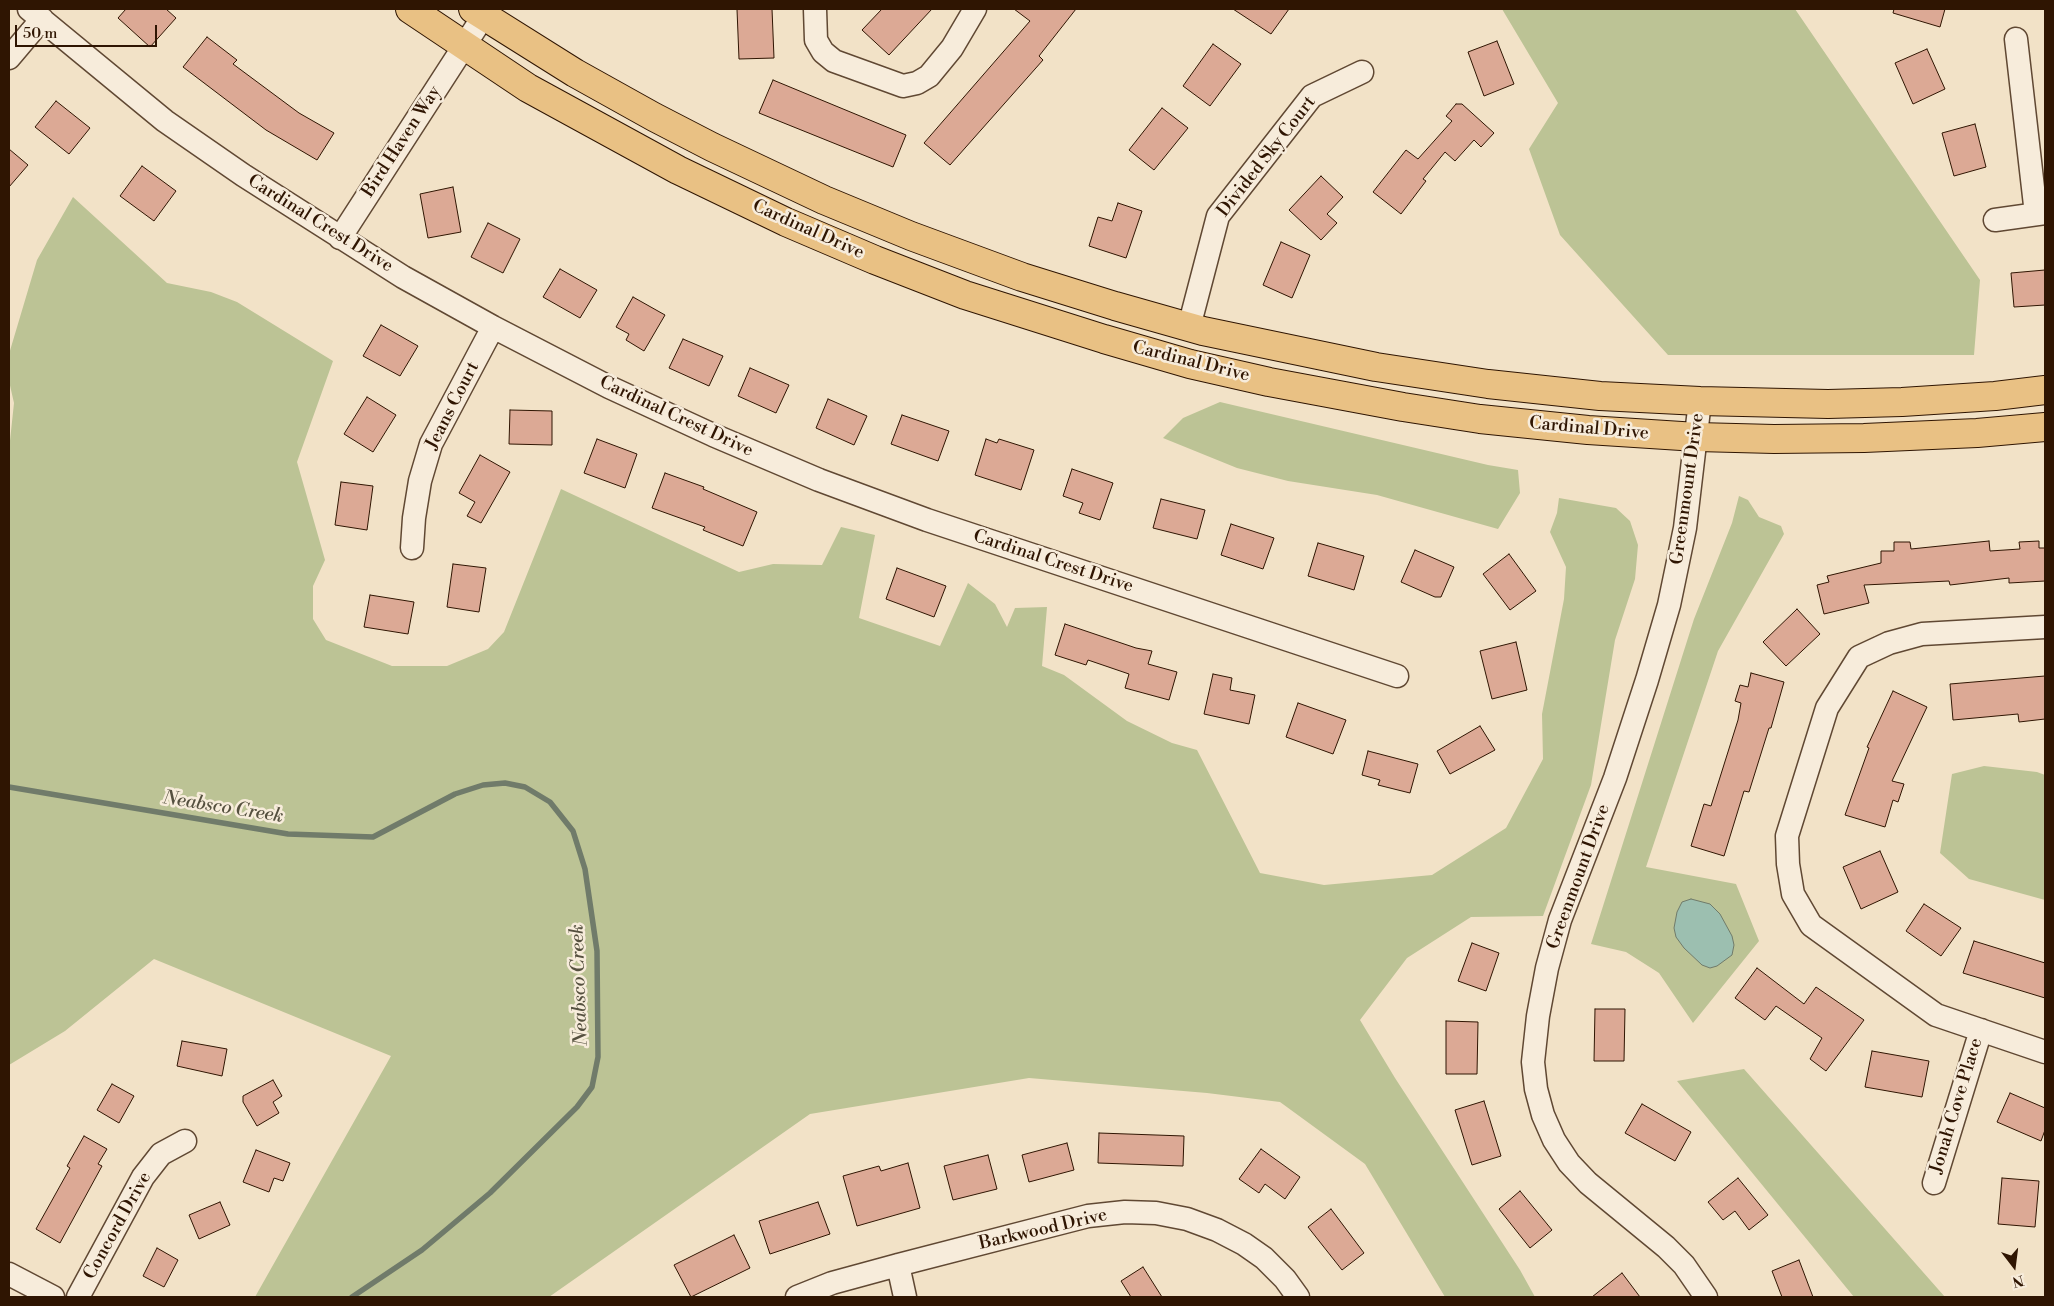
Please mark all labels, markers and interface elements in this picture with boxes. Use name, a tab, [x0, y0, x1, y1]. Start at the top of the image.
scale bar	[18, 15, 160, 47]
text: 50 m	[23, 24, 57, 43]
street label: Bird Haven Way	[358, 82, 446, 202]
street label: Divided Sky Court	[1213, 92, 1321, 222]
street label: Cardinal Crest Drive	[243, 171, 397, 277]
street label: Cardinal Drive	[749, 196, 867, 264]
street label: Cardinal Drive	[1130, 337, 1252, 387]
street label: Jeans Court	[422, 358, 484, 454]
street label: Cardinal Crest Drive	[596, 372, 756, 462]
street label: Greenmount Drive	[1667, 412, 1709, 566]
street label: Cardinal Drive	[1528, 413, 1650, 445]
street label: Cardinal Crest Drive	[970, 526, 1136, 598]
water label: Neabsco Creek	[161, 787, 285, 829]
street label: Greenmount Drive	[1543, 802, 1615, 952]
water label: Neabsco Creek	[566, 924, 594, 1046]
street label: Jonah Cove Place	[1926, 1036, 1988, 1176]
street label: Concord Drive	[80, 1168, 156, 1284]
street label: Barkwood Drive	[977, 1205, 1109, 1255]
north arrow	[1989, 1241, 2039, 1291]
text: N	[2010, 1270, 2026, 1291]

